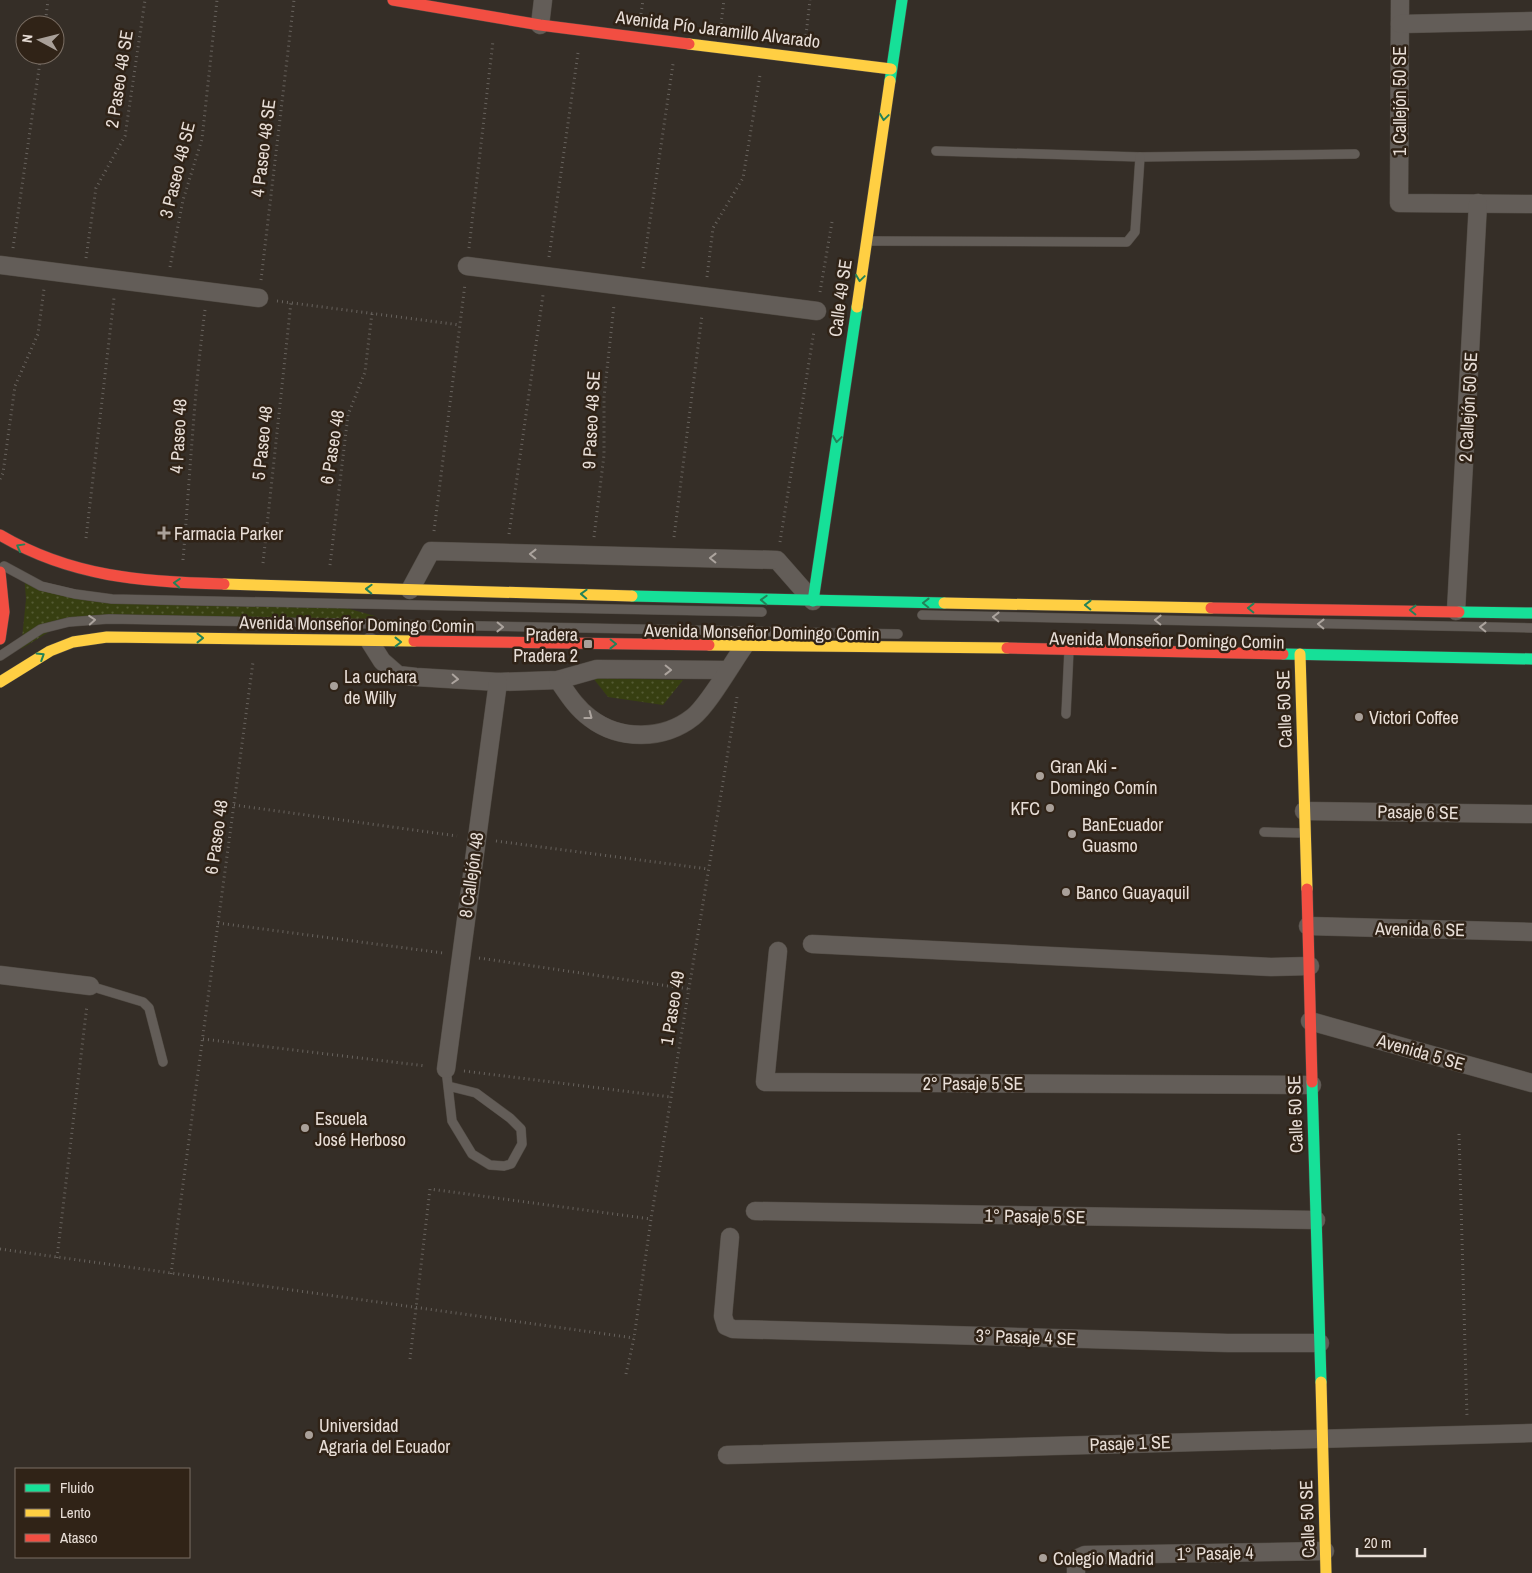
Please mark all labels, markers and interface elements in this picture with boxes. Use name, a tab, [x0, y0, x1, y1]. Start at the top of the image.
street label: Avenida Pío Jaramillo Alvarado	[613, 4, 822, 54]
north arrow	[15, 15, 65, 65]
street label: 2 Paseo 48 SE	[99, 28, 139, 130]
text: N	[18, 33, 37, 44]
street label: 1 Callejón 50 SE	[1387, 46, 1412, 156]
street label: 4 Paseo 48 SE	[245, 98, 281, 198]
one-way arrow	[879, 113, 890, 121]
street label: 3 Paseo 48 SE	[153, 119, 201, 221]
street label: Calle 49 SE	[822, 258, 858, 338]
one-way arrow	[856, 274, 866, 282]
street label: 2 Callejón 50 SE	[1453, 351, 1483, 463]
street label: 9 Paseo 48 SE	[576, 370, 606, 470]
street label: 4 Paseo 48	[164, 398, 192, 474]
street label: 5 Paseo 48	[246, 405, 278, 481]
street label: 6 Paseo 48	[314, 408, 350, 486]
one-way arrow	[832, 435, 843, 443]
place label: Farmacia Parker	[174, 521, 283, 546]
marker: Farmacia Parker	[158, 527, 170, 539]
one-way arrow	[16, 543, 25, 553]
one-way arrow	[529, 549, 537, 559]
one-way arrow	[709, 553, 717, 564]
one-way arrow	[172, 577, 180, 588]
one-way arrow	[365, 584, 373, 594]
one-way arrow	[580, 589, 588, 600]
one-way arrow	[760, 595, 768, 605]
one-way arrow	[922, 598, 930, 608]
one-way arrow	[1084, 600, 1092, 610]
one-way arrow	[1247, 603, 1254, 613]
one-way arrow	[1409, 605, 1417, 615]
street label: Avenida Monseñor Domingo Comin	[238, 609, 475, 639]
one-way arrow	[992, 612, 1000, 622]
one-way arrow	[89, 615, 97, 626]
one-way arrow	[1154, 615, 1162, 625]
street label: Avenida Monseñor Domingo Comin	[643, 617, 880, 647]
one-way arrow	[1317, 618, 1325, 629]
one-way arrow	[496, 621, 504, 632]
place label: Pradera Pradera 2	[513, 622, 578, 668]
one-way arrow	[1479, 622, 1487, 632]
street label: Avenida Monseñor Domingo Comin	[1048, 625, 1285, 655]
one-way arrow	[197, 633, 205, 643]
one-way arrow	[394, 637, 402, 647]
marker: Pradera Pradera 2	[582, 638, 594, 650]
one-way arrow	[610, 639, 617, 649]
one-way arrow	[36, 652, 45, 662]
place label: La cuchara de Willy	[344, 664, 417, 710]
one-way arrow	[665, 664, 673, 675]
street label: Calle 50 SE	[1270, 670, 1298, 748]
one-way arrow	[451, 674, 459, 685]
marker: La cuchara de Willy	[328, 680, 340, 692]
place label: Victori Coffee	[1369, 705, 1459, 730]
one-way arrow	[583, 710, 593, 719]
marker: Victori Coffee	[1353, 711, 1365, 723]
place label: Gran Aki - Domingo Comín	[1050, 754, 1157, 800]
marker: Gran Aki - Domingo Comín	[1034, 770, 1046, 782]
place label: KFC	[1010, 796, 1040, 821]
street label: 6 Paseo 48	[198, 798, 234, 876]
street label: Pasaje 6 SE	[1377, 799, 1459, 825]
marker: KFC	[1044, 802, 1056, 814]
place label: BanEcuador Guasmo	[1082, 812, 1163, 858]
marker: BanEcuador Guasmo	[1066, 828, 1078, 840]
street label: 8 Callejón 48	[453, 831, 489, 919]
place label: Banco Guayaquil	[1076, 880, 1189, 905]
marker: Banco Guayaquil	[1060, 886, 1072, 898]
street label: Avenida 6 SE	[1374, 916, 1465, 942]
street label: 1 Paseo 49	[654, 969, 690, 1047]
street label: Avenida 5 SE	[1373, 1027, 1468, 1076]
street label: 2° Pasaje 5 SE	[923, 1071, 1023, 1096]
street label: Calle 50 SE	[1281, 1075, 1309, 1153]
place label: Escuela José Herboso	[315, 1106, 406, 1152]
marker: Escuela José Herboso	[299, 1122, 311, 1134]
street label: 1° Pasaje 5 SE	[984, 1203, 1086, 1229]
street label: 3° Pasaje 4 SE	[975, 1323, 1077, 1351]
place label: Universidad Agraria del Ecuador	[318, 1413, 450, 1459]
marker: Universidad Agraria del Ecuador	[303, 1429, 315, 1441]
street label: Pasaje 1 SE	[1089, 1429, 1171, 1457]
legend	[15, 1468, 190, 1558]
text: Fluido	[60, 1477, 94, 1498]
street label: Calle 50 SE	[1293, 1480, 1321, 1558]
text: Lento	[60, 1502, 91, 1523]
scale bar	[1357, 1526, 1424, 1558]
text: Atasco	[59, 1527, 98, 1548]
text: 20 m	[1364, 1532, 1391, 1553]
street label: 1° Pasaje 4	[1176, 1540, 1254, 1566]
place label: Colegio Madrid	[1053, 1546, 1154, 1571]
marker: Colegio Madrid	[1037, 1552, 1049, 1564]

